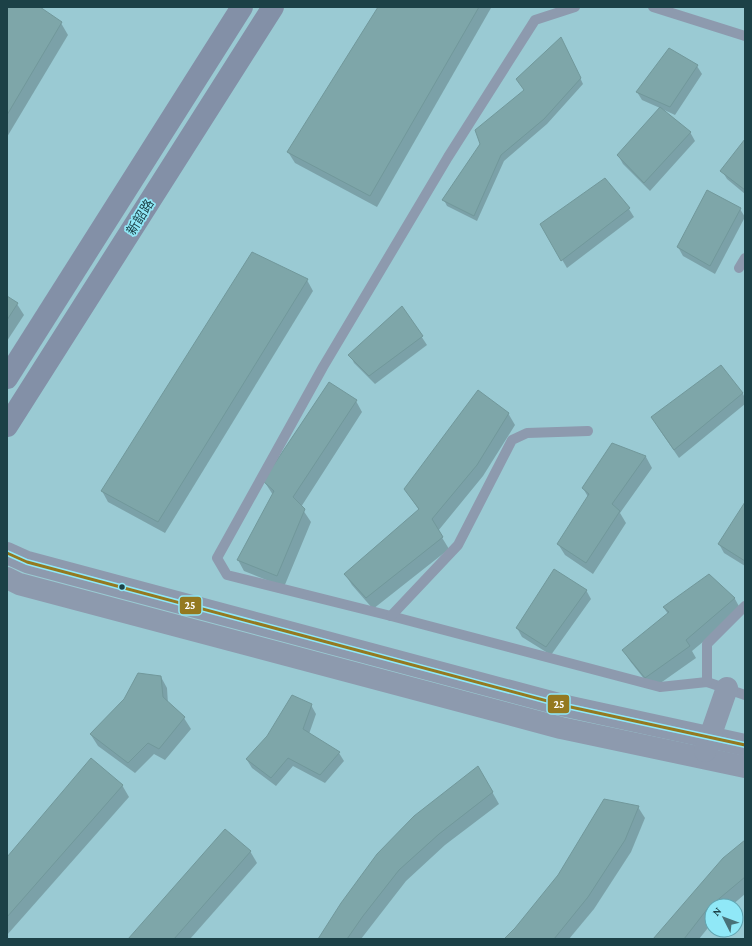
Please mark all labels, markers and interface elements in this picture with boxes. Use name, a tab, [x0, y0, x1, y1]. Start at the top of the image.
street label: 新韶路	[123, 196, 157, 238]
unlabelled marker	[117, 582, 127, 592]
line badge: 25	[179, 596, 202, 615]
text: 25	[185, 599, 196, 611]
line badge: 25	[547, 694, 570, 714]
text: 25	[554, 698, 565, 710]
north arrow	[704, 898, 744, 938]
text: N	[710, 904, 724, 918]

